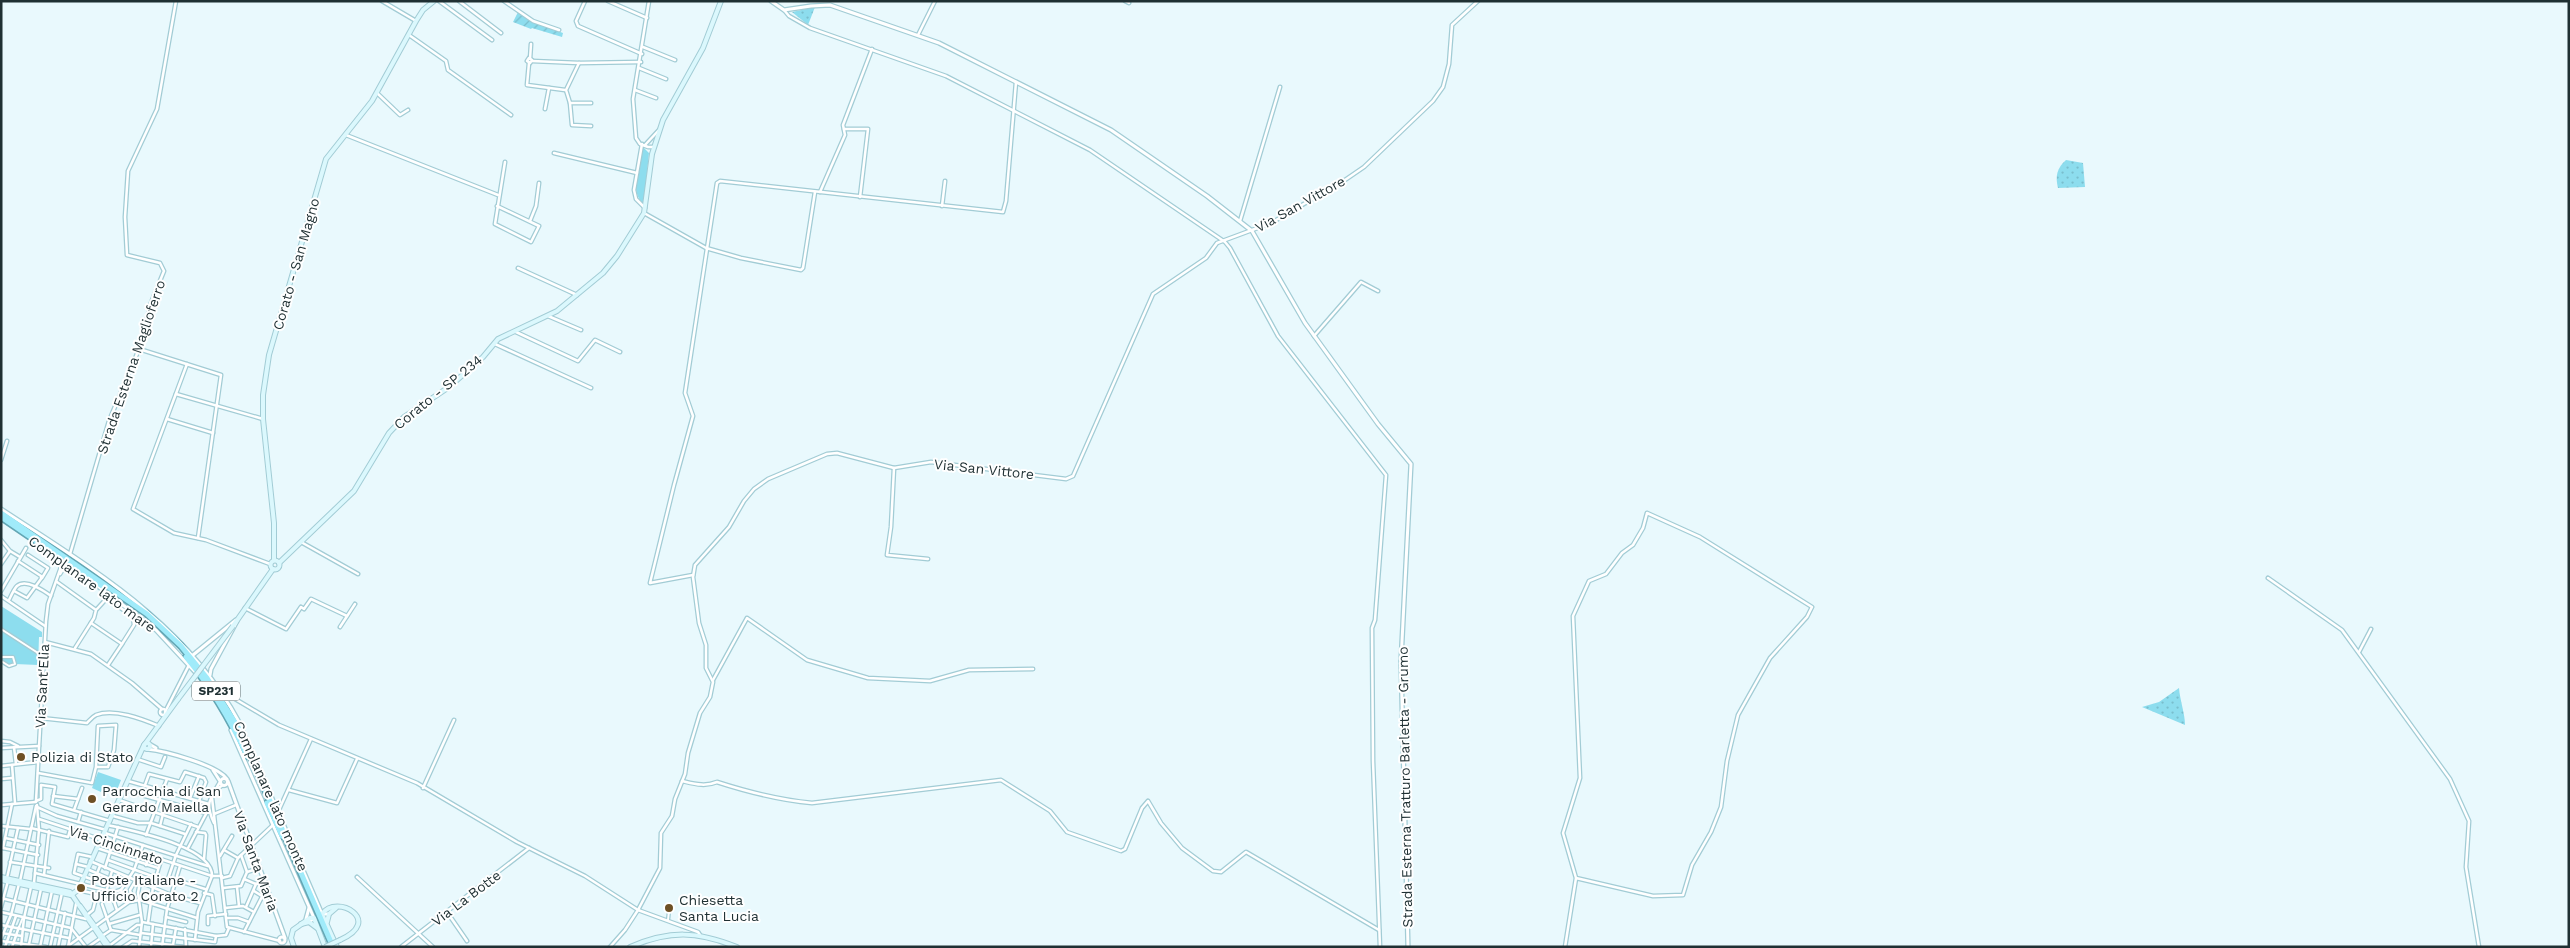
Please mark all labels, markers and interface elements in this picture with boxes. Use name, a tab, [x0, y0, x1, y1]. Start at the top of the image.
street label: Via San Vittore	[1252, 173, 1348, 235]
street label: Corato - San Magno	[269, 196, 323, 332]
street label: Strada Esterna Maglioferro	[94, 278, 168, 456]
street label: Corato - SP 234	[391, 351, 485, 433]
street label: Via San Vittore	[933, 456, 1035, 482]
street label: Complanare lato mare	[25, 533, 159, 635]
street label: Via Sant'Elia	[32, 643, 52, 729]
street label: Strada Esterna Tratturo Barletta - Grumo	[1395, 646, 1415, 928]
road number: SP231	[192, 681, 240, 700]
street label: Complanare lato monte	[231, 719, 311, 873]
place label: Polizia di Stato	[31, 749, 133, 765]
marker: Polizia di Stato	[15, 751, 27, 763]
place label: Parrocchia di San Gerardo Maiella	[102, 783, 221, 815]
marker: Parrocchia di San Gerardo Maiella	[86, 793, 98, 805]
street label: Via Santa Maria	[230, 809, 282, 914]
street label: Via Cincinnato	[67, 822, 165, 868]
street label: Via La Botte	[428, 867, 504, 929]
place label: Poste Italiane - Ufficio Corato 2	[91, 872, 199, 904]
marker: Poste Italiane - Ufficio Corato 2	[75, 882, 87, 894]
place label: Chiesetta Santa Lucia	[679, 892, 759, 924]
marker: Chiesetta Santa Lucia	[663, 902, 675, 914]

